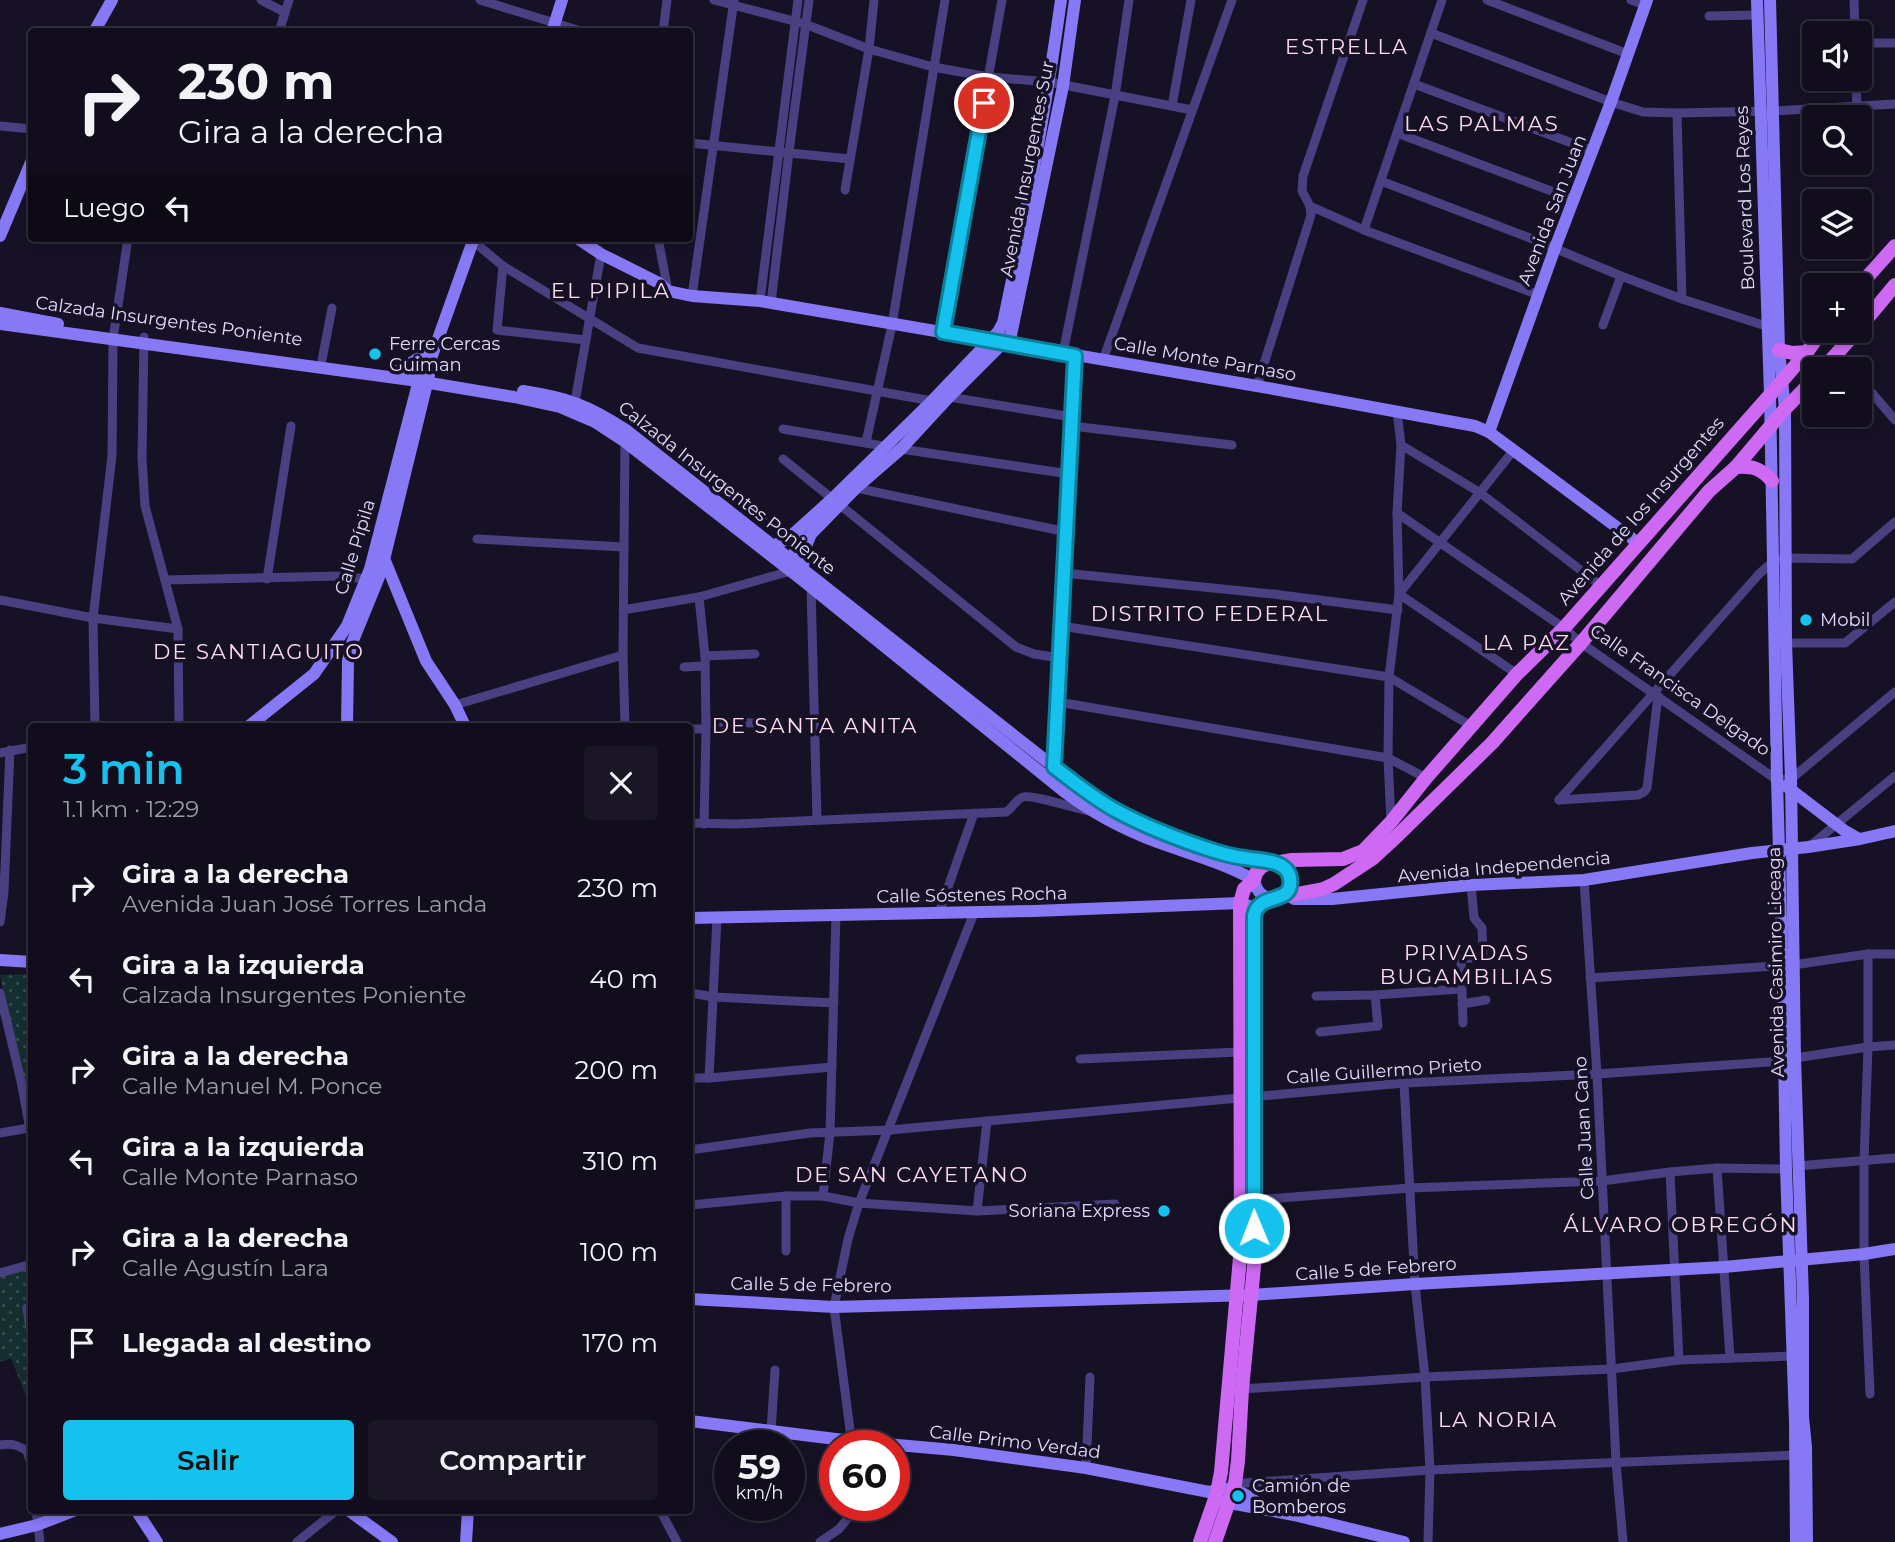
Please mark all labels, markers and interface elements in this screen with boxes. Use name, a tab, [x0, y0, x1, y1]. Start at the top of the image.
map controls	[1802, 21, 1872, 427]
button: sound	[1802, 21, 1872, 91]
district label: ESTRELLA	[1285, 34, 1409, 59]
text: 230 m	[178, 52, 334, 111]
icon: right	[63, 56, 154, 147]
street label: Avenida Insurgentes Sur	[995, 59, 1059, 279]
pin	[954, 73, 1014, 133]
icon: arrive	[965, 84, 1003, 122]
street label: Boulevard Los Reyes	[1731, 105, 1759, 291]
button: search	[1802, 105, 1872, 175]
district label: LAS PALMAS	[1404, 111, 1560, 136]
text: Gira a la derecha	[178, 112, 444, 151]
street label: Avenida San Juan	[1513, 131, 1591, 289]
icon: left	[159, 189, 197, 227]
button: layers	[1802, 189, 1872, 259]
text: Luego	[63, 192, 145, 224]
button: +	[1802, 273, 1872, 343]
district label: EL PIPILA	[551, 278, 671, 303]
street label: Calzada Insurgentes Poniente	[34, 291, 304, 351]
street label: Calle Monte Parnaso	[1112, 332, 1298, 386]
place label: Ferre Cercas Guiman	[389, 333, 501, 376]
marker: Ferre Cercas Guiman	[367, 346, 383, 362]
button: −	[1802, 357, 1872, 427]
street label: Calzada Insurgentes Poniente	[614, 396, 840, 580]
street label: Avenida de los Insurgentes	[1553, 412, 1729, 610]
street label: Calle Pípila	[330, 497, 380, 597]
district label: DISTRITO FEDERAL	[1091, 601, 1329, 626]
place label: Mobil	[1820, 609, 1870, 631]
marker: Mobil	[1798, 612, 1814, 628]
street label: Calle Francisca Delgado	[1586, 619, 1774, 761]
district label: LA PAZ	[1483, 630, 1571, 655]
district label: DE SANTIAGUITO	[153, 639, 365, 664]
district label: DE SANTA ANITA	[712, 713, 918, 738]
text: 3 min	[63, 743, 184, 795]
button: close	[584, 746, 658, 820]
text: 1.1 km · 12:29	[63, 795, 199, 823]
street label: Avenida Casimiro Liceaga	[1763, 846, 1789, 1078]
street label: Avenida Independencia	[1396, 847, 1612, 887]
text: Gira a la derecha	[122, 858, 349, 890]
icon: right	[63, 869, 101, 907]
text: 230 m	[577, 872, 658, 904]
street label: Calle Sóstenes Rocha	[876, 882, 1068, 908]
text: Avenida Juan José Torres Landa	[122, 890, 487, 918]
district label: PRIVADAS BUGAMBILIAS	[1380, 940, 1554, 989]
text: Gira a la izquierda	[122, 949, 365, 981]
icon: left	[63, 960, 101, 998]
text: 40 m	[589, 963, 658, 995]
text: Calzada Insurgentes Poniente	[122, 981, 466, 1009]
text: Gira a la derecha	[122, 1040, 349, 1072]
icon: right	[63, 1051, 101, 1089]
street label: Calle Guillermo Prieto	[1286, 1053, 1482, 1089]
text: 200 m	[574, 1054, 658, 1086]
street label: Calle Juan Cano	[1569, 1056, 1599, 1200]
text: Calle Manuel M. Ponce	[122, 1072, 382, 1100]
text: Gira a la izquierda	[122, 1131, 365, 1163]
icon: left	[63, 1142, 101, 1180]
text: 310 m	[582, 1145, 658, 1177]
district label: DE SAN CAYETANO	[795, 1162, 1029, 1187]
text: Calle Monte Parnaso	[122, 1163, 358, 1191]
position arrow	[1217, 1191, 1291, 1265]
place label: Soriana Express	[1009, 1200, 1150, 1222]
marker: Soriana Express	[1156, 1203, 1172, 1219]
district label: ÁLVARO OBREGÓN	[1563, 1212, 1799, 1237]
text: Gira a la derecha	[122, 1222, 349, 1254]
icon: right	[63, 1233, 101, 1271]
text: 100 m	[580, 1236, 658, 1268]
street label: Calle 5 de Febrero	[1295, 1252, 1457, 1286]
text: Calle Agustín Lara	[122, 1254, 329, 1282]
street label: Calle 5 de Febrero	[730, 1273, 892, 1297]
icon: arrive	[63, 1324, 101, 1362]
text: Llegada al destino	[122, 1327, 371, 1359]
text: 170 m	[582, 1327, 658, 1359]
district label: LA NORIA	[1438, 1407, 1558, 1432]
button: Salir	[63, 1420, 354, 1500]
button: Compartir	[368, 1420, 658, 1500]
street label: Calle Primo Verdad	[928, 1421, 1102, 1463]
speed limit sign: 60	[819, 1430, 910, 1521]
text: 59	[738, 1445, 781, 1488]
place label: Camión de Bomberos	[1252, 1475, 1351, 1518]
text: km/h	[735, 1482, 784, 1504]
marker: Camión de Bomberos	[1230, 1488, 1246, 1504]

